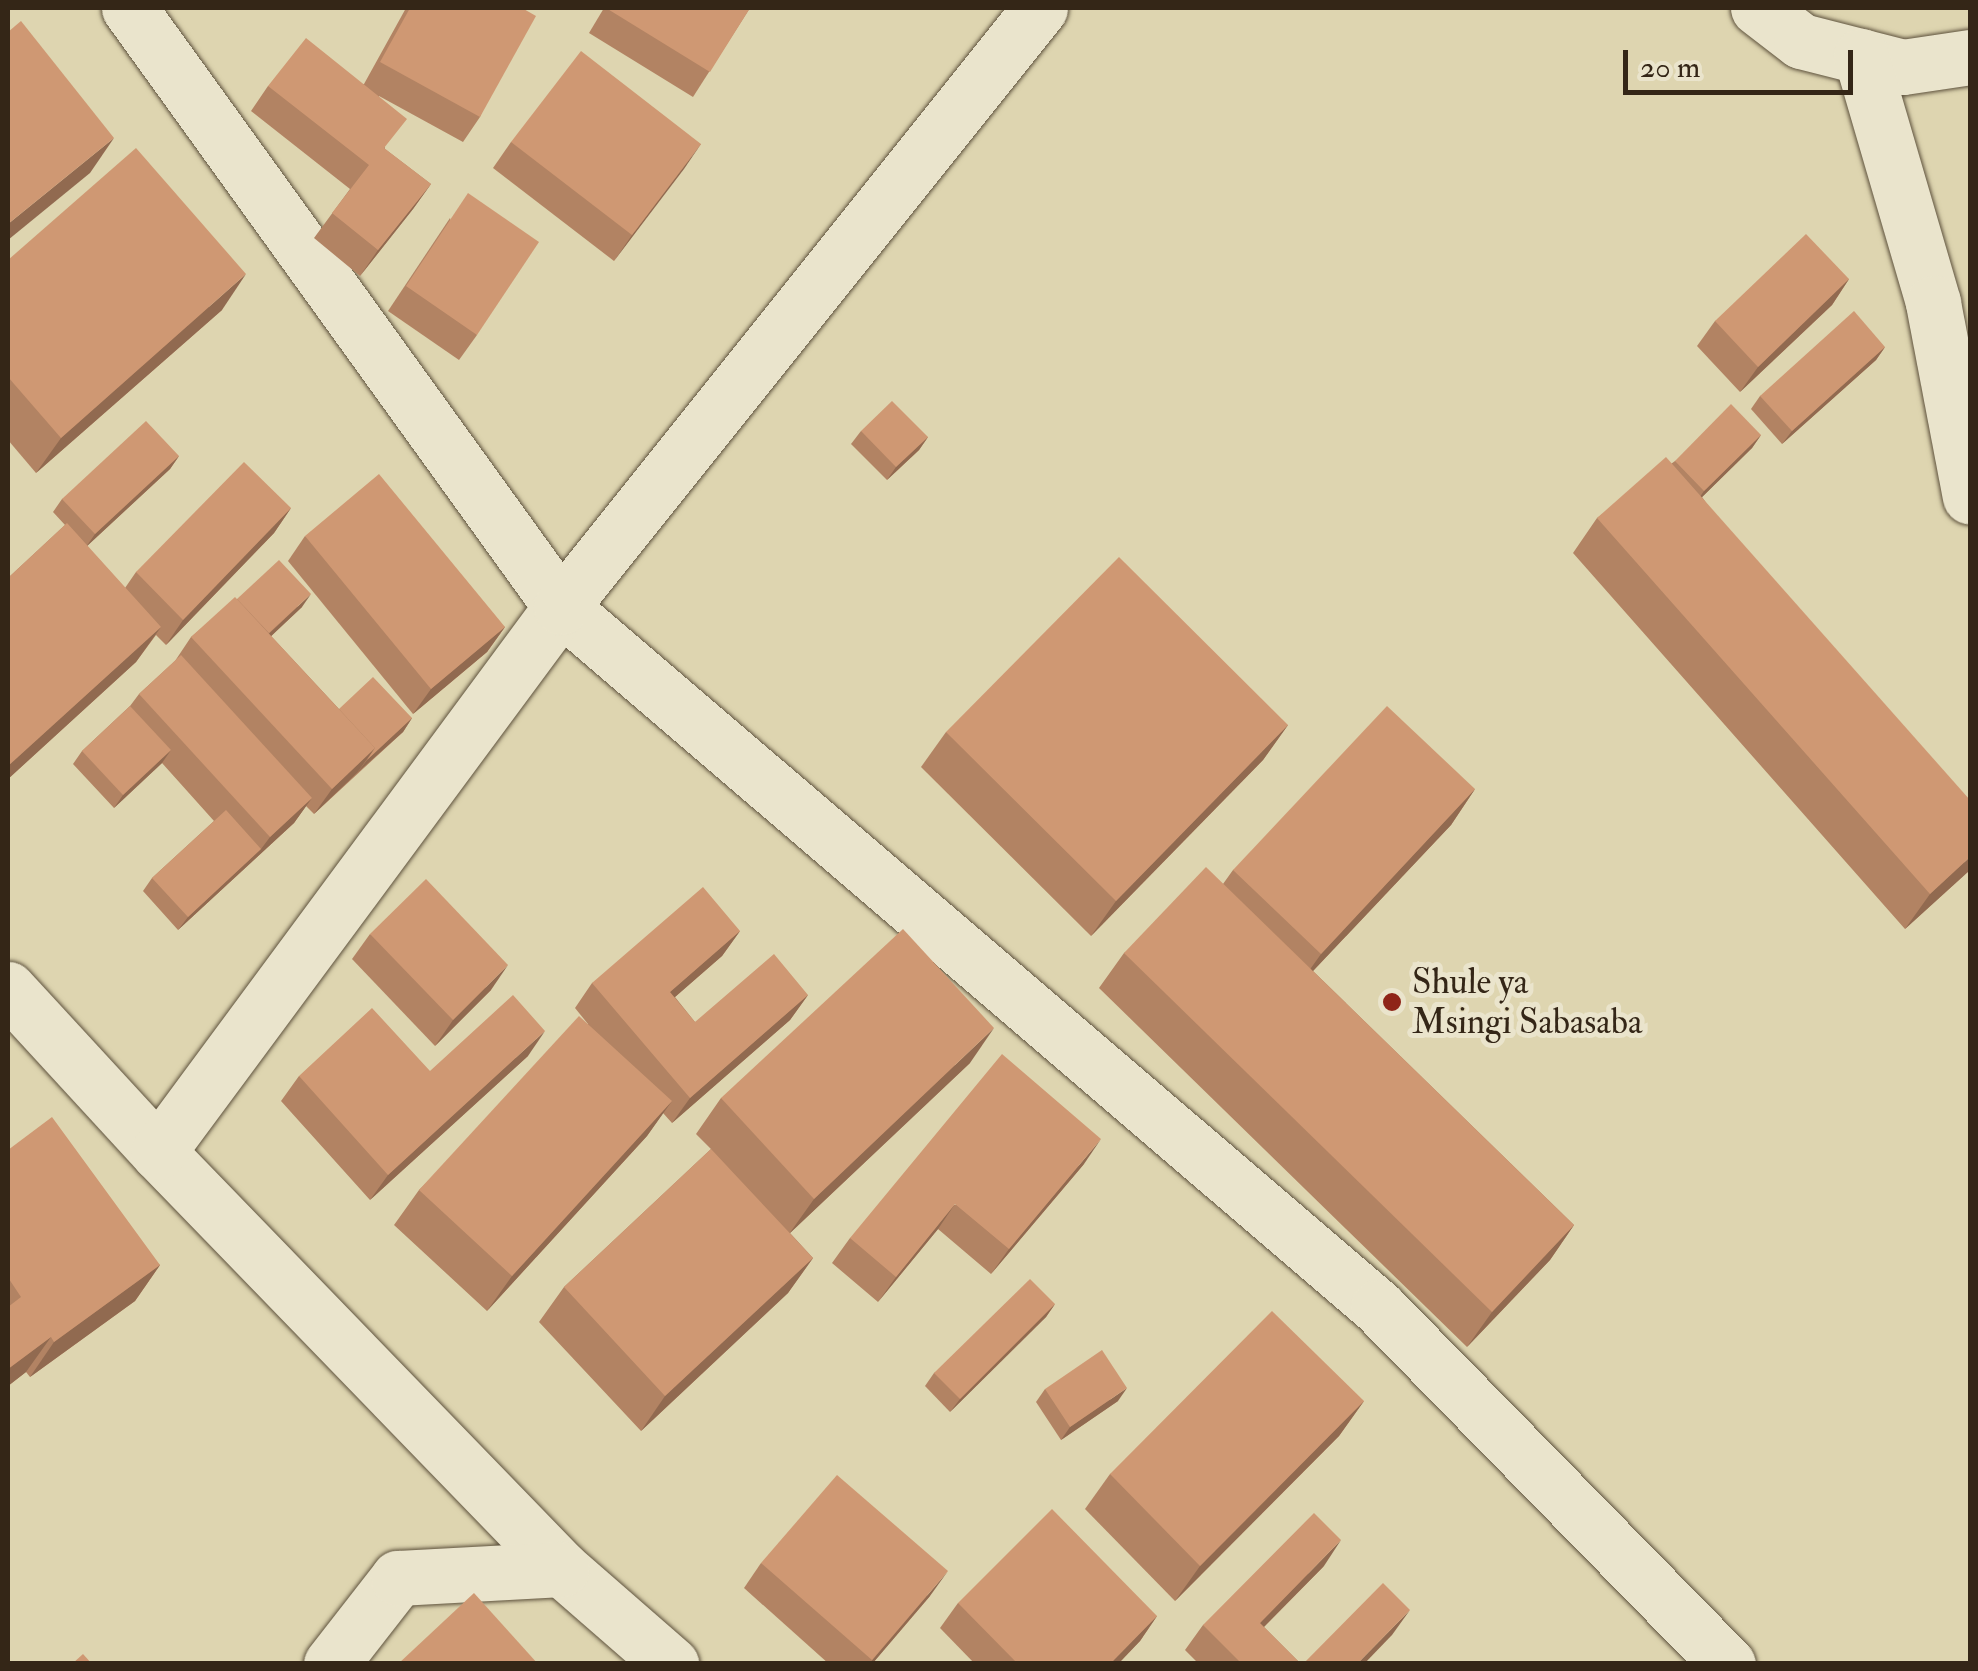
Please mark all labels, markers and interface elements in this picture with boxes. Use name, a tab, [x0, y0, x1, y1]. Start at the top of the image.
scale bar	[1628, 30, 1858, 92]
text: 20 m	[1640, 49, 1700, 86]
place label: Shule ya Msingi Sabasaba	[1412, 961, 1642, 1043]
marker: Shule ya Msingi Sabasaba	[1381, 991, 1403, 1013]

